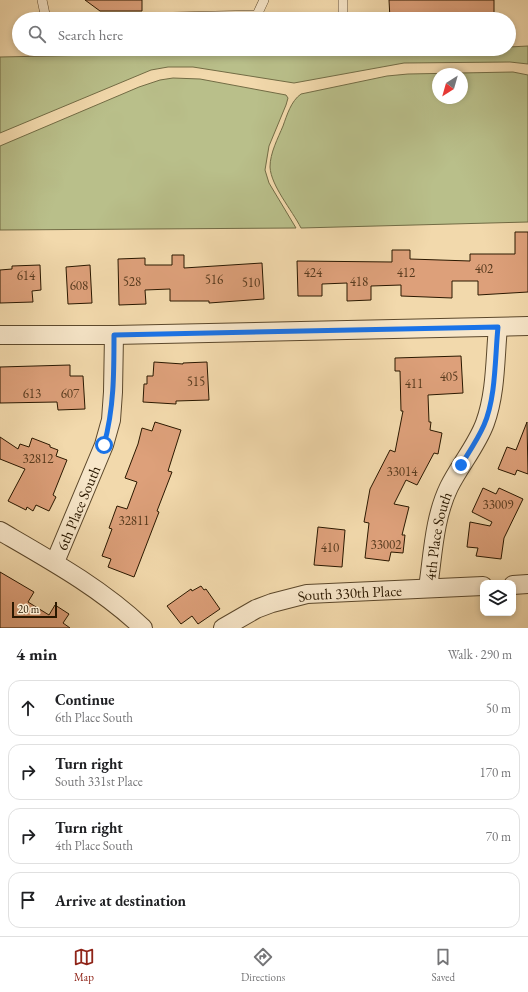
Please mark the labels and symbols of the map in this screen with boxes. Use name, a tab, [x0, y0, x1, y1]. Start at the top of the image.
north arrow	[432, 68, 468, 104]
house number: 402	[475, 260, 494, 277]
house number: 424	[304, 264, 323, 281]
house number: 412	[397, 264, 416, 281]
house number: 614	[17, 267, 36, 284]
house number: 516	[205, 271, 223, 288]
house number: 528	[123, 273, 141, 290]
house number: 418	[350, 273, 368, 290]
house number: 510	[242, 274, 260, 291]
house number: 608	[70, 277, 88, 294]
house number: 405	[440, 368, 458, 385]
house number: 515	[187, 373, 205, 390]
house number: 411	[405, 375, 423, 392]
house number: 613	[23, 385, 41, 402]
house number: 607	[61, 385, 80, 402]
route start	[95, 436, 113, 454]
house number: 32812	[22, 450, 54, 467]
route end	[452, 456, 470, 474]
street label: 6th Place South	[52, 462, 104, 553]
house number: 33014	[386, 463, 418, 480]
street label: 4th Place South	[420, 488, 456, 581]
house number: 33009	[482, 496, 514, 513]
house number: 32811	[118, 512, 150, 529]
house number: 33002	[370, 536, 402, 553]
house number: 410	[321, 539, 339, 556]
street label: South 330th Place	[295, 580, 402, 606]
scale bar	[12, 600, 57, 619]

